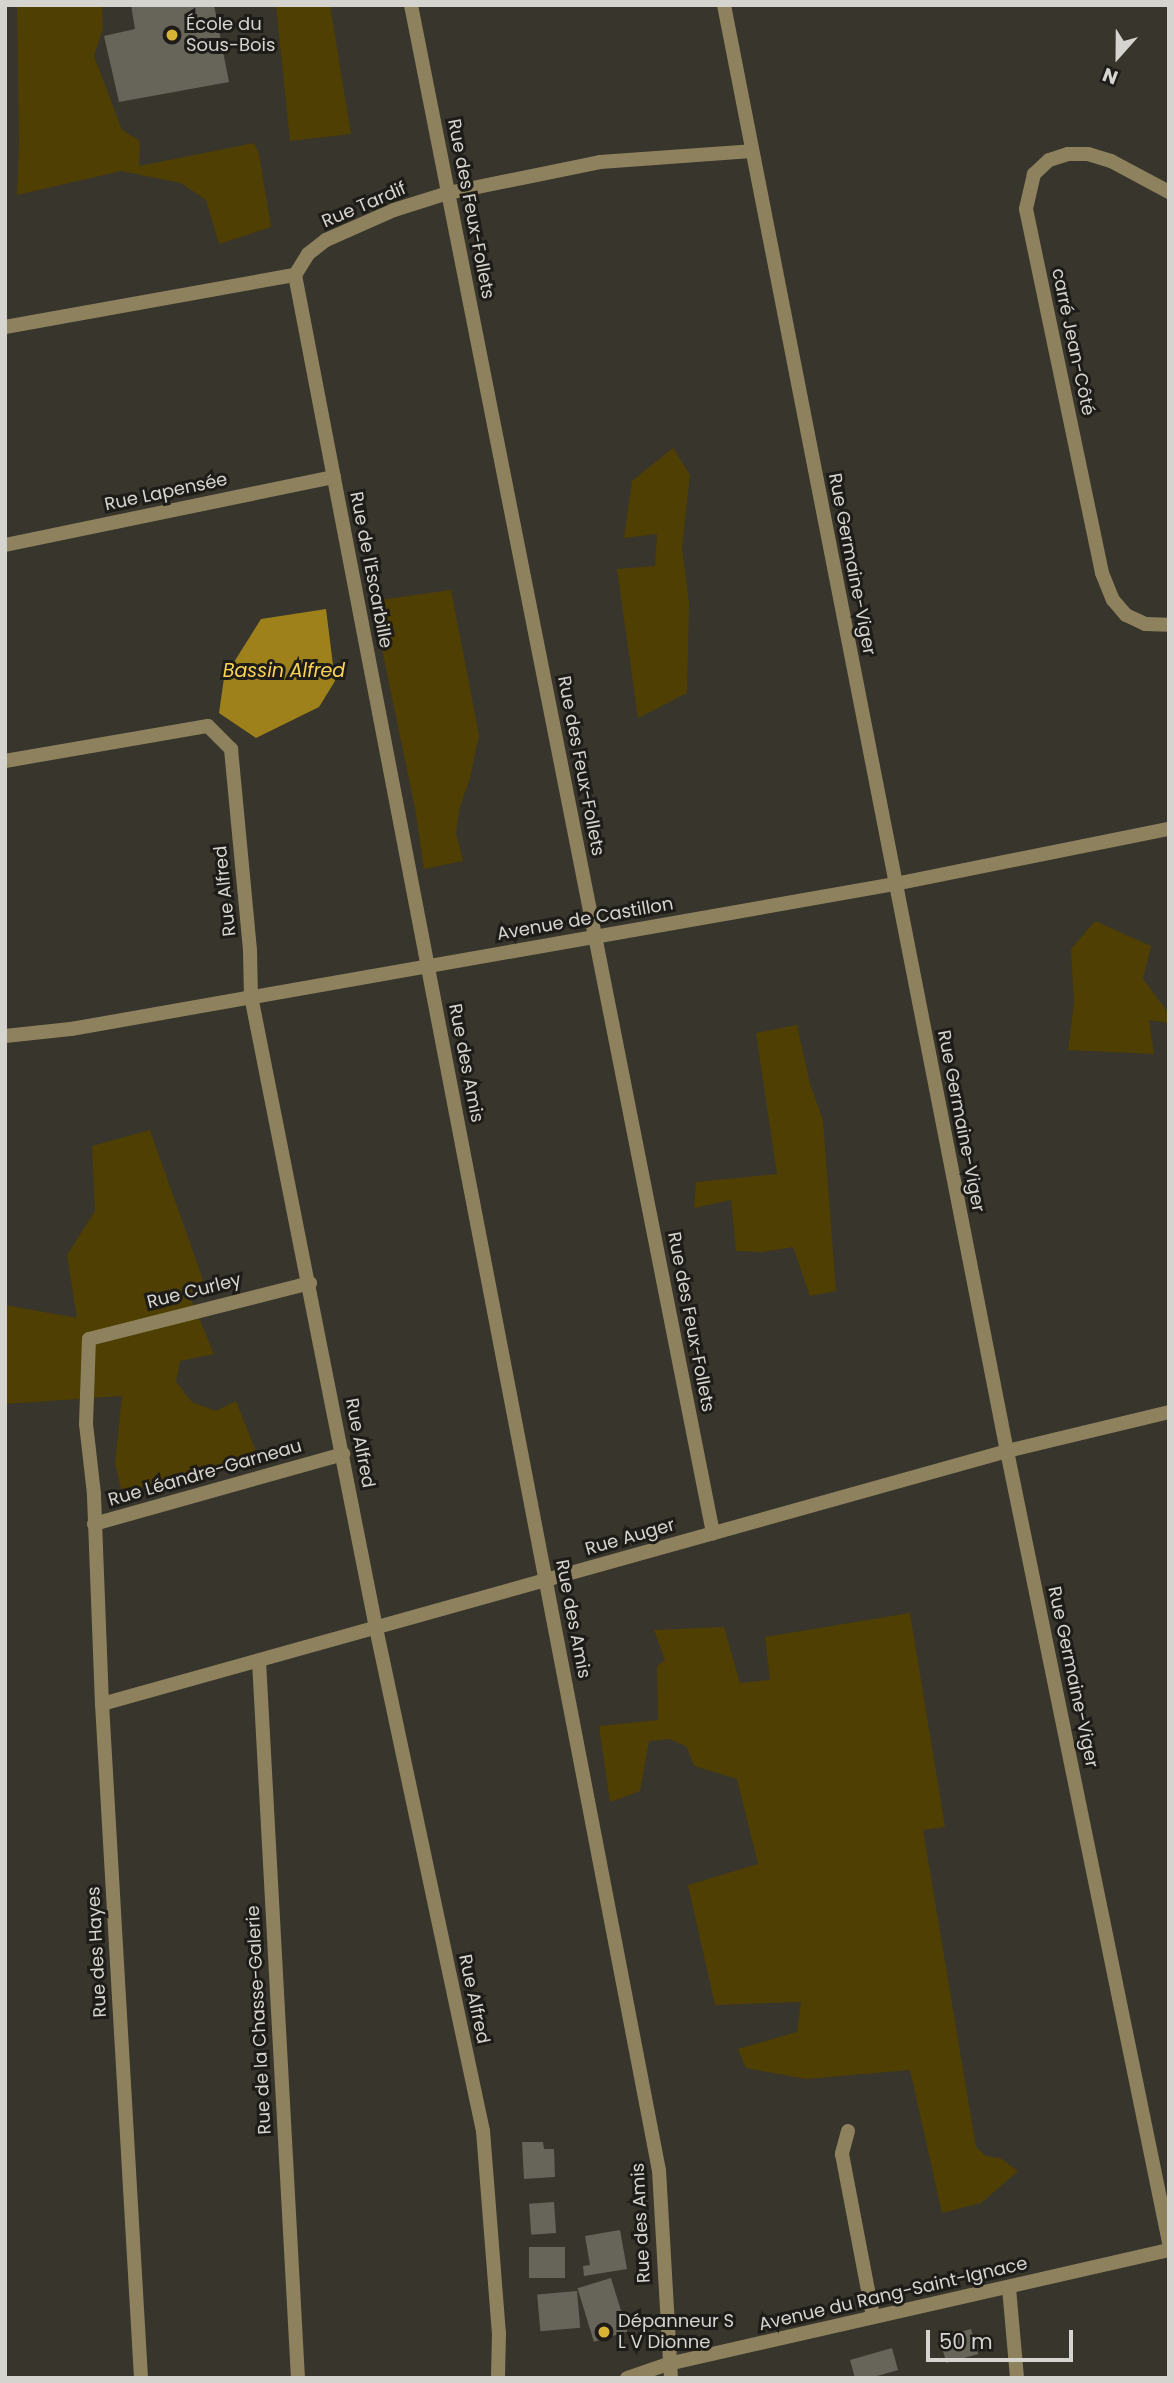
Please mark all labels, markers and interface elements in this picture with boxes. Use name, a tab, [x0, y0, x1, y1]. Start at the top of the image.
place label: École du Sous-Bois	[186, 14, 275, 56]
north arrow	[1083, 21, 1153, 91]
marker: École du Sous-Bois	[164, 27, 180, 43]
text: N	[1099, 61, 1122, 91]
street label: Rue des Feux-Follets	[443, 117, 499, 301]
street label: Rue Tardif	[319, 178, 409, 232]
street label: carré Jean-Côté	[1047, 266, 1099, 418]
street label: Rue Lapensée	[103, 468, 229, 516]
street label: Rue Germaine-Viger	[824, 471, 880, 657]
street label: Rue de l'Escarbille	[345, 490, 397, 650]
water label: Bassin Alfred	[223, 660, 345, 682]
street label: Rue des Feux-Follets	[553, 674, 609, 858]
street label: Rue Alfred	[210, 845, 240, 937]
street label: Avenue de Castillon	[495, 893, 675, 945]
street label: Rue des Amis	[444, 1002, 488, 1124]
street label: Rue Germaine-Viger	[933, 1028, 989, 1214]
street label: Rue des Feux-Follets	[663, 1230, 719, 1414]
street label: Rue Curley	[145, 1269, 243, 1313]
street label: Rue Alfred	[341, 1396, 379, 1490]
street label: Rue Léandre-Garneau	[106, 1435, 304, 1511]
street label: Rue Auger	[583, 1514, 677, 1560]
street label: Rue des Amis	[551, 1558, 595, 1680]
street label: Rue Germaine-Viger	[1043, 1584, 1103, 1770]
street label: Rue des Hayes	[83, 1886, 111, 2018]
street label: Rue de la Chasse-Galerie	[242, 1905, 276, 2135]
street label: Rue Alfred	[454, 1952, 494, 2046]
street label: Rue des Amis	[627, 2162, 655, 2284]
street label: Avenue du Rang-Saint-Ignace	[757, 2253, 1029, 2335]
place label: Dépanneur S L V Dionne	[618, 2311, 734, 2354]
scale bar	[929, 2316, 1076, 2360]
marker: Dépanneur S L V Dionne	[596, 2324, 612, 2340]
text: 50 m	[939, 2327, 993, 2356]

